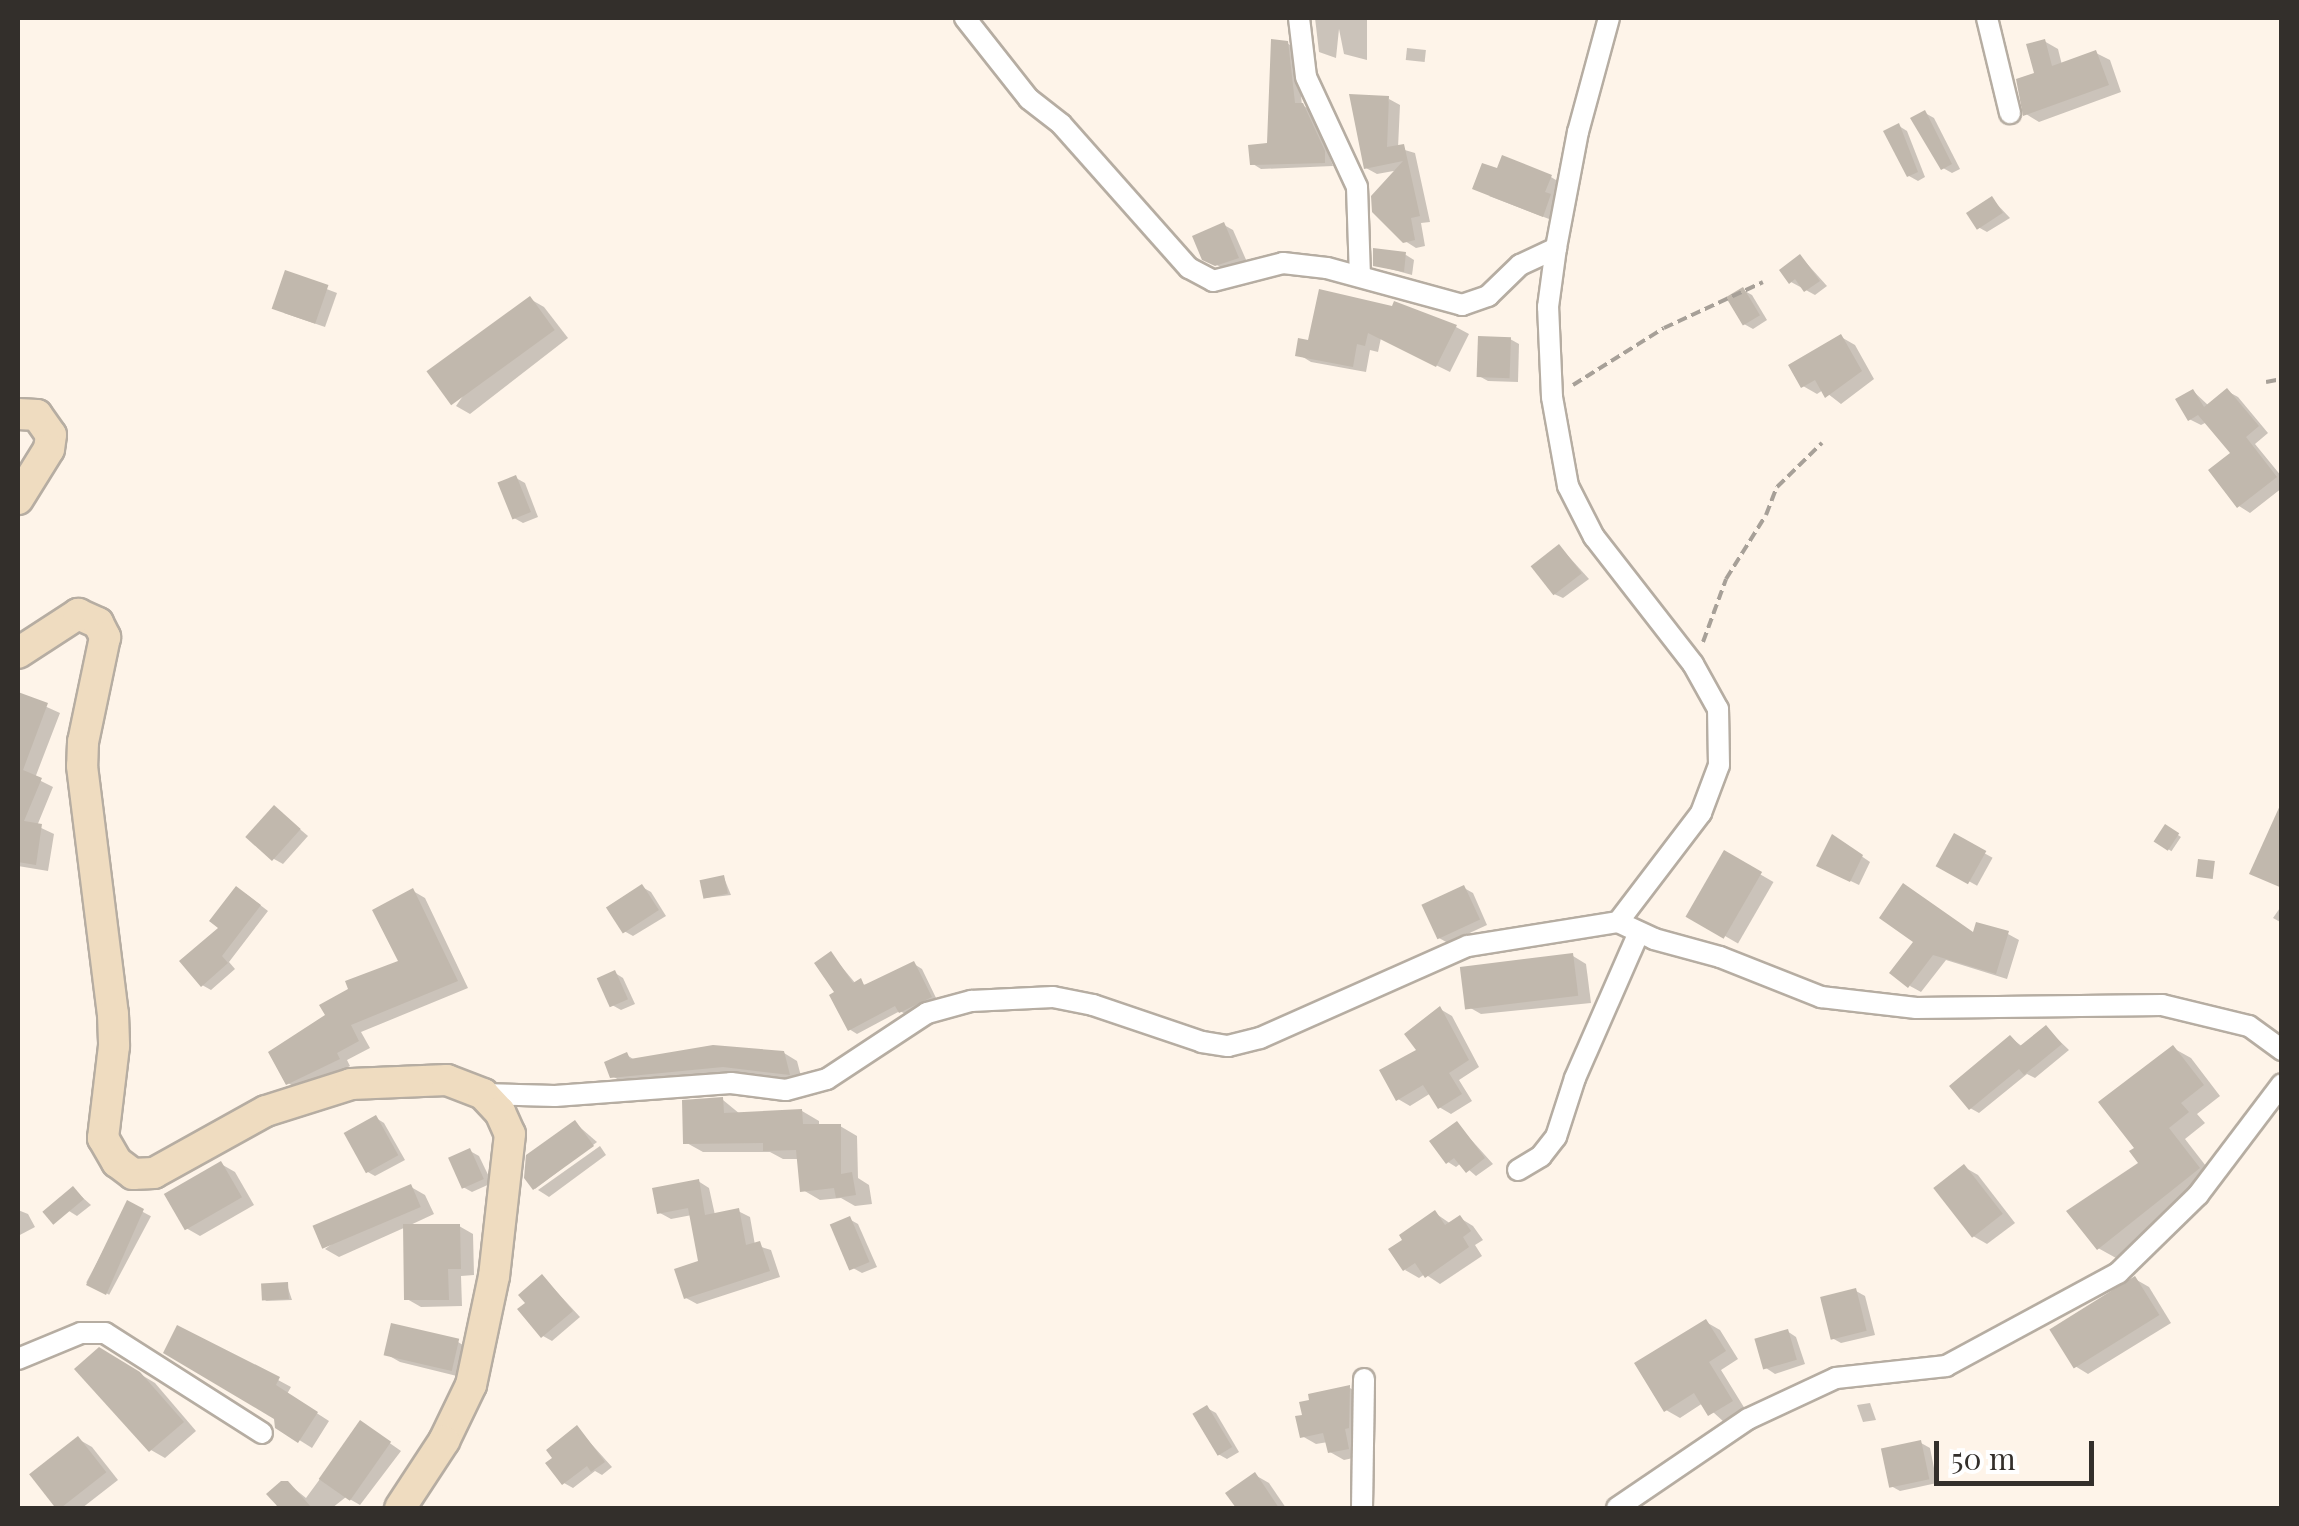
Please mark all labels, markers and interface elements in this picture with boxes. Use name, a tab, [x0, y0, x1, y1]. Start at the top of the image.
scale bar	[1939, 1421, 2099, 1483]
text: 50 m	[1951, 1438, 2016, 1478]

